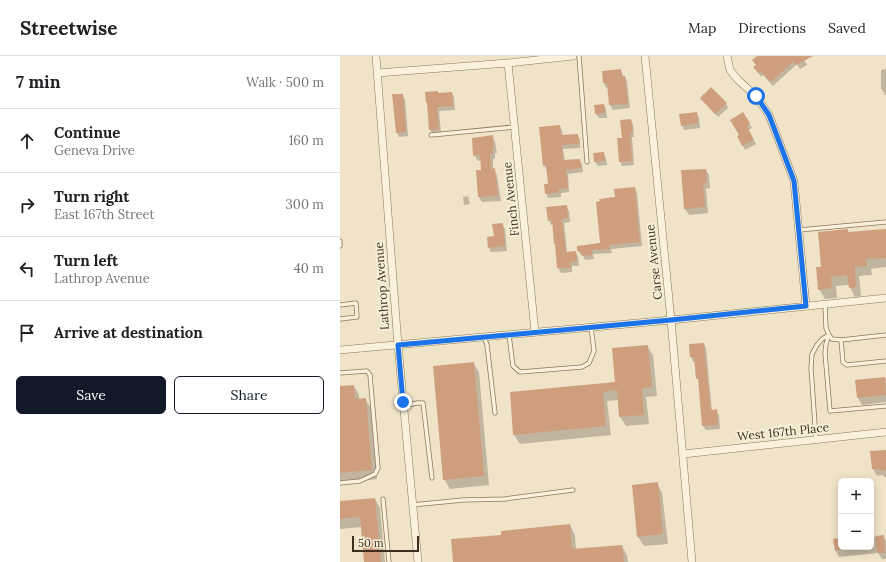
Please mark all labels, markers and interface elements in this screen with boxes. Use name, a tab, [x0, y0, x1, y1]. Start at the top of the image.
text: Streetwise	[20, 16, 117, 40]
text: Map	[688, 19, 716, 37]
text: Directions	[738, 19, 806, 37]
text: Saved	[828, 19, 866, 37]
text: 7 min	[16, 71, 61, 93]
text: Walk · 500 m	[246, 74, 324, 91]
route start	[747, 87, 765, 105]
text: Continue	[54, 123, 120, 142]
icon: ahead	[16, 130, 38, 152]
text: 160 m	[289, 132, 324, 149]
text: Geneva Drive	[54, 142, 135, 159]
street label: Finch Avenue	[499, 161, 522, 237]
text: Turn right	[54, 187, 130, 206]
icon: right	[16, 194, 38, 216]
text: 300 m	[286, 196, 324, 213]
text: East 167th Street	[54, 206, 155, 223]
street label: Carse Avenue	[642, 223, 665, 300]
street label: Lathrop Avenue	[371, 241, 392, 331]
text: Turn left	[54, 251, 118, 270]
icon: left	[16, 258, 38, 280]
text: 40 m	[294, 260, 324, 277]
text: Lathrop Avenue	[54, 270, 150, 287]
icon: arrive	[16, 322, 38, 344]
text: Arrive at destination	[54, 323, 203, 342]
button: Save	[16, 376, 166, 414]
button: Share	[174, 376, 324, 414]
route end	[394, 393, 412, 411]
street label: West 167th Place	[736, 419, 830, 444]
map controls	[838, 478, 874, 550]
button: +	[838, 478, 874, 514]
button: −	[838, 514, 874, 550]
scale bar	[352, 534, 419, 553]
text: 50 m	[358, 536, 384, 550]

